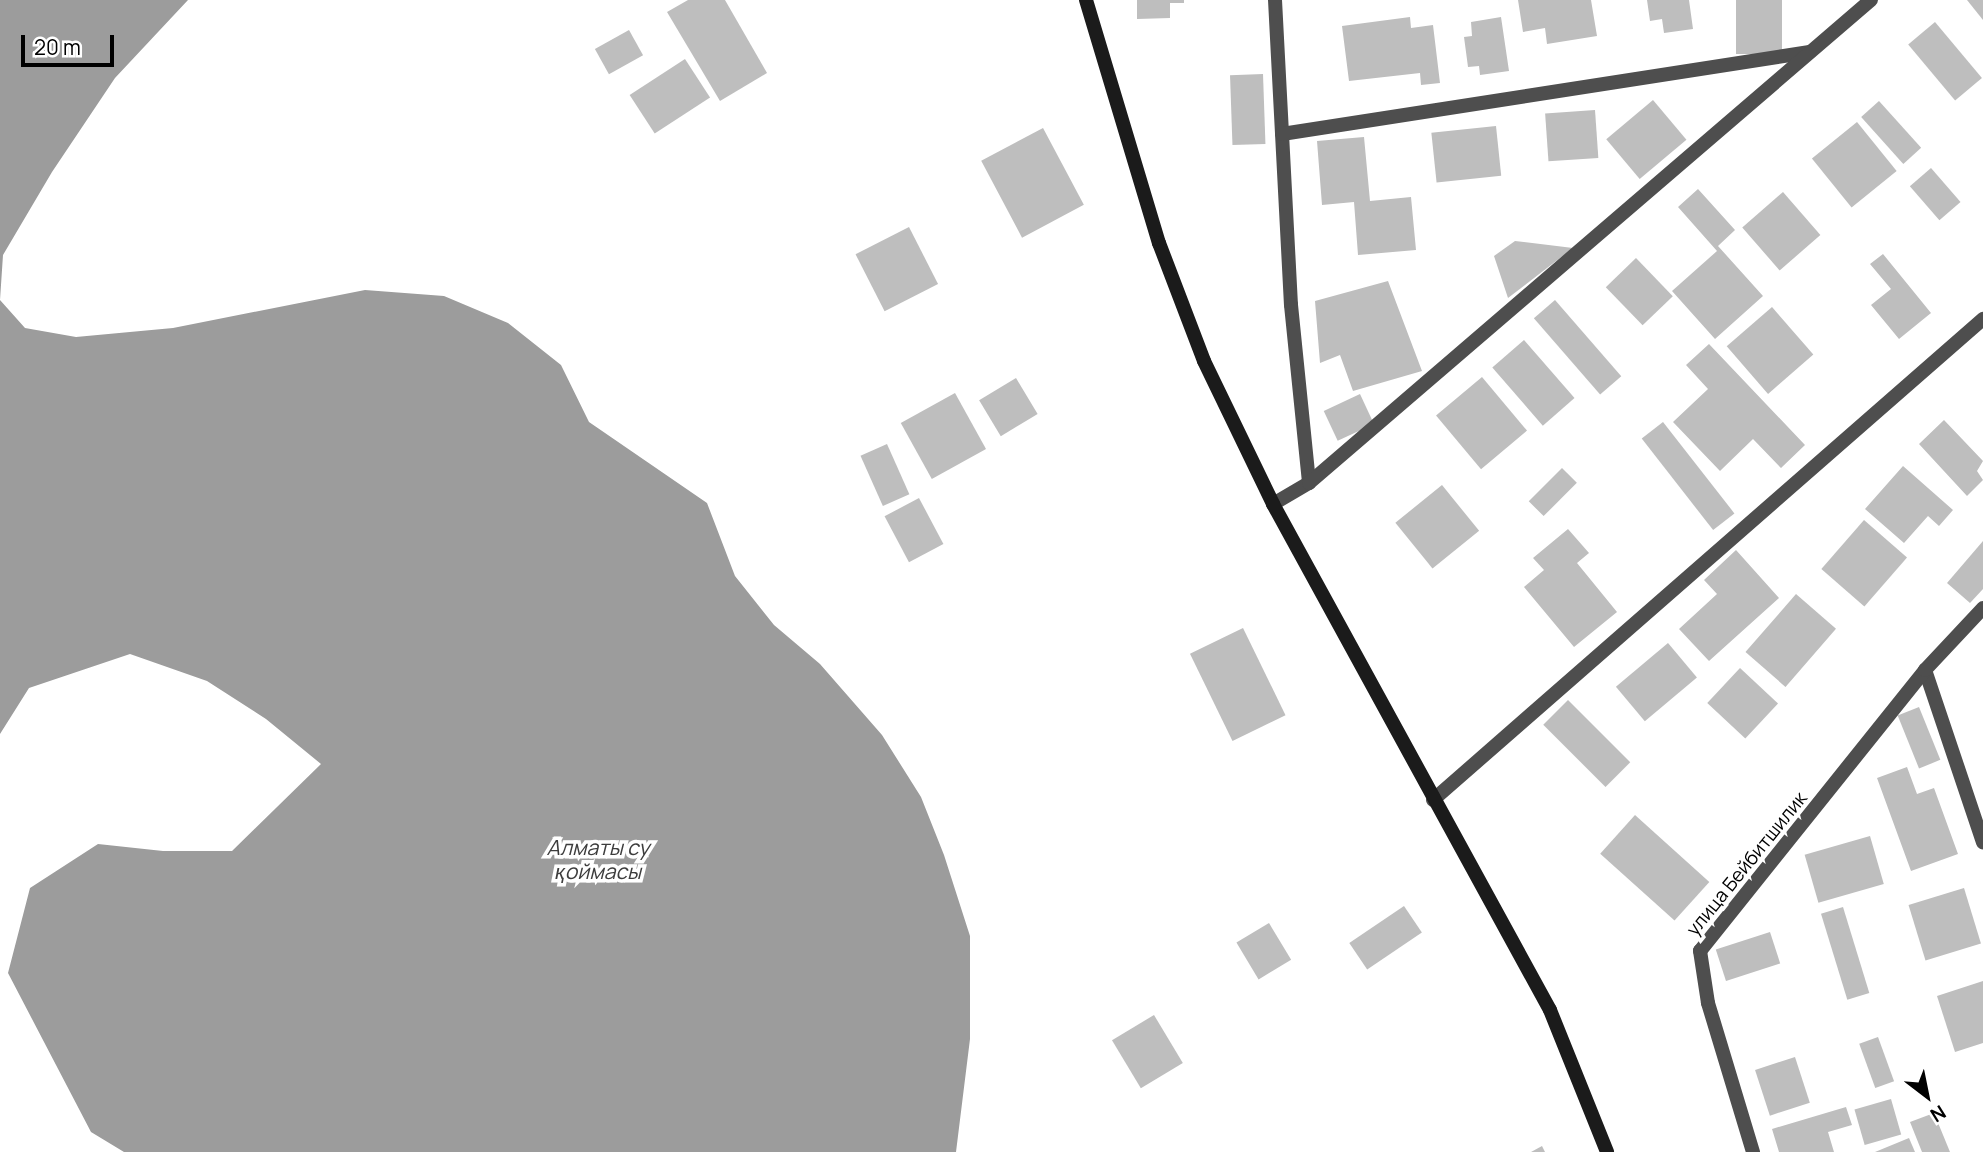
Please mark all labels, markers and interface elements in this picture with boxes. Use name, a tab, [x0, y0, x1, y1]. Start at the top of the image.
scale bar	[24, 21, 117, 65]
text: 20 m	[34, 33, 81, 61]
street label: улица Бейбитшилик	[1682, 787, 1812, 941]
water label: Алматы су қоймасы	[547, 834, 649, 884]
north arrow	[1892, 1061, 1962, 1131]
text: N	[1925, 1099, 1951, 1128]

